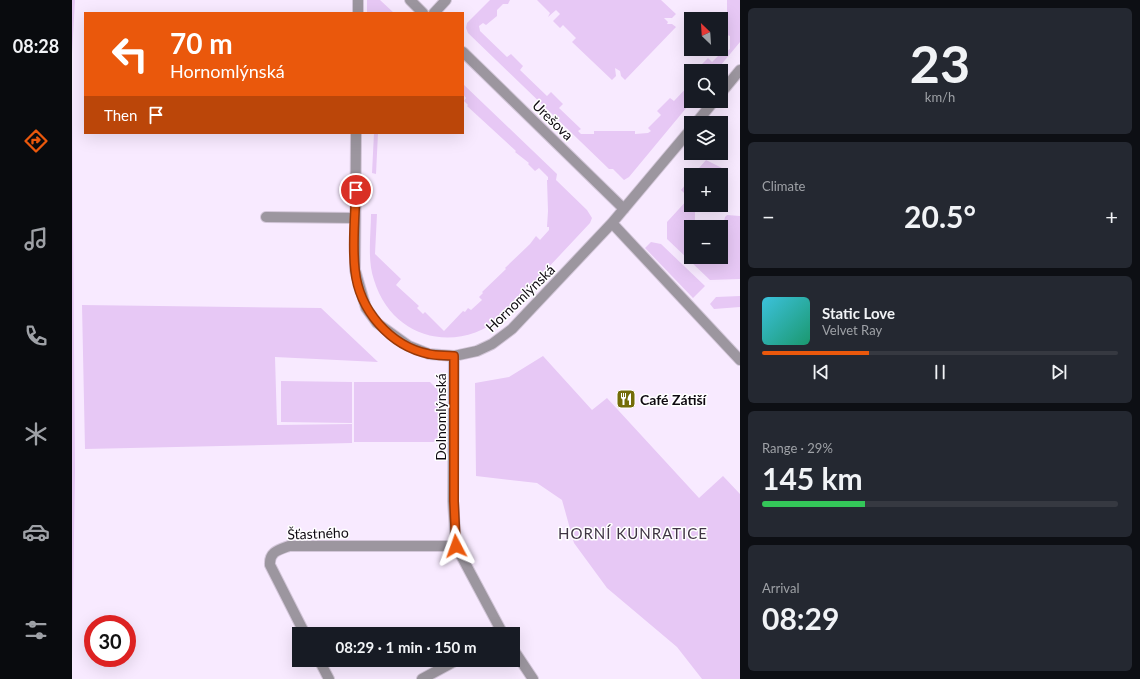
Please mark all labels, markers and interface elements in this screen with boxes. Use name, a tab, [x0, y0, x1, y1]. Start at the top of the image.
north arrow	[684, 12, 728, 56]
map controls	[684, 12, 728, 264]
text: 70 m	[170, 26, 233, 60]
icon: left	[104, 28, 156, 80]
text: 23	[910, 32, 970, 94]
text: 08:28	[13, 35, 59, 57]
text: Hornomlýnská	[170, 60, 285, 82]
button: search	[684, 64, 728, 108]
text: km/h	[925, 89, 955, 105]
street label: Urešova	[529, 96, 577, 144]
icon: arrive	[145, 104, 167, 126]
text: Then	[104, 106, 137, 124]
button: layers	[684, 116, 728, 160]
icon: directions	[22, 127, 50, 155]
button: +	[684, 168, 728, 212]
pin	[339, 173, 373, 207]
text: Climate	[762, 178, 805, 194]
icon: arrive	[345, 179, 367, 201]
text: 20.5°	[904, 198, 976, 234]
text: −	[762, 203, 775, 230]
text: +	[1105, 203, 1118, 230]
button: −	[684, 220, 728, 264]
icon: music	[22, 225, 50, 253]
street label: Hornomlýnská	[482, 261, 558, 335]
text: Static Love	[822, 304, 895, 322]
icon: phone	[22, 322, 50, 350]
text: Velvet Ray	[822, 322, 882, 338]
icon: previous	[810, 361, 832, 383]
icon: pause	[929, 361, 951, 383]
icon: next	[1048, 361, 1070, 383]
street label: Dolnomlýnská	[432, 373, 449, 461]
restaurant icon: Café Zátiší	[615, 388, 637, 410]
place label: Café Zátiší	[640, 391, 708, 408]
icon: climate	[22, 420, 50, 448]
text: Range · 29%	[762, 440, 833, 456]
text: 145 km	[762, 460, 863, 496]
icon: car	[22, 518, 50, 546]
street label: Šťastného	[287, 523, 349, 543]
district label: HORNÍ KUNRATICE	[558, 524, 708, 542]
position arrow	[435, 525, 477, 567]
text: Arrival	[762, 580, 799, 596]
text: 08:29	[762, 600, 839, 636]
speed limit sign: 30	[84, 615, 136, 667]
icon: filters	[22, 616, 50, 644]
text: 08:29 · 1 min · 150 m	[336, 638, 476, 656]

